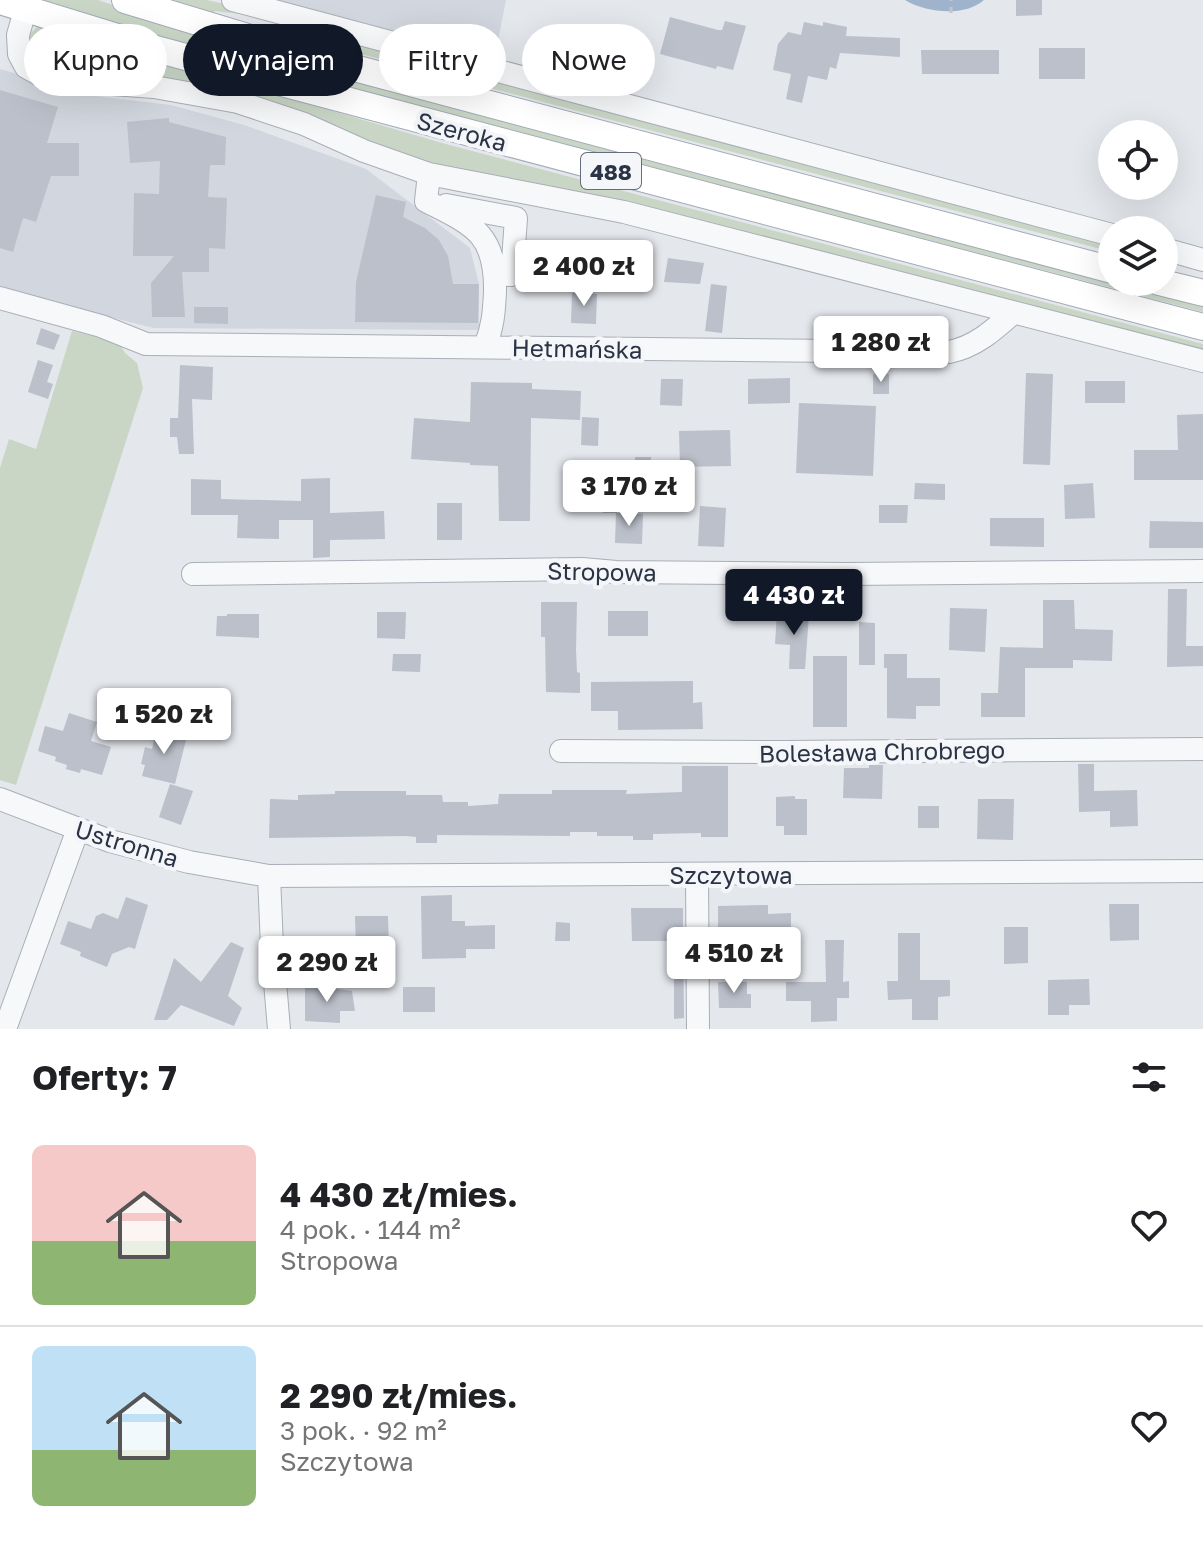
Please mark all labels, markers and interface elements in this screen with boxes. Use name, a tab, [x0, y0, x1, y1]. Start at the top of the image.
chip: Kupno	[24, 24, 167, 96]
chip: Wynajem	[183, 24, 363, 96]
chip: Filtry	[379, 24, 506, 96]
chip: Nowe	[522, 24, 655, 96]
street label: Szeroka	[414, 105, 510, 157]
map controls	[1098, 120, 1178, 296]
button: locate	[1098, 120, 1178, 200]
road number: 488	[581, 153, 641, 189]
button: layers	[1098, 216, 1178, 296]
pin: 2 400 zł	[501, 240, 667, 308]
text: 2 400 zł	[533, 250, 635, 281]
pin: 1 280 zł	[798, 316, 964, 384]
text: 1 280 zł	[832, 326, 930, 357]
street label: Hetmańska	[511, 332, 643, 364]
pin: 3 170 zł	[546, 460, 712, 528]
text: 3 170 zł	[581, 470, 677, 501]
street label: Stropowa	[547, 556, 657, 586]
pin: 4 430 zł	[711, 569, 877, 637]
text: 4 430 zł	[743, 579, 845, 610]
pin: 1 520 zł	[81, 688, 247, 756]
text: 1 520 zł	[115, 698, 213, 729]
street label: Bolesława Chrobrego	[759, 734, 1005, 768]
street label: Ustronna	[72, 814, 182, 872]
street label: Szczytowa	[669, 860, 793, 889]
pin: 4 510 zł	[651, 927, 817, 995]
pin: 2 290 zł	[244, 936, 410, 1004]
text: 4 510 zł	[685, 937, 783, 968]
text: 2 290 zł	[276, 946, 378, 977]
icon: filters	[1127, 1055, 1171, 1099]
text: Oferty: 7	[32, 1057, 177, 1097]
text: 4 430 zł/mies.	[280, 1174, 518, 1214]
icon: home	[96, 1177, 192, 1273]
icon: heart	[1127, 1203, 1171, 1247]
text: 4 pok. · 144 m²	[280, 1214, 461, 1245]
text: Stropowa	[280, 1245, 399, 1276]
text: 2 290 zł/mies.	[280, 1375, 518, 1415]
icon: home	[96, 1378, 192, 1474]
icon: heart	[1127, 1404, 1171, 1448]
text: 3 pok. · 92 m²	[280, 1415, 447, 1446]
text: Szczytowa	[280, 1446, 414, 1477]

